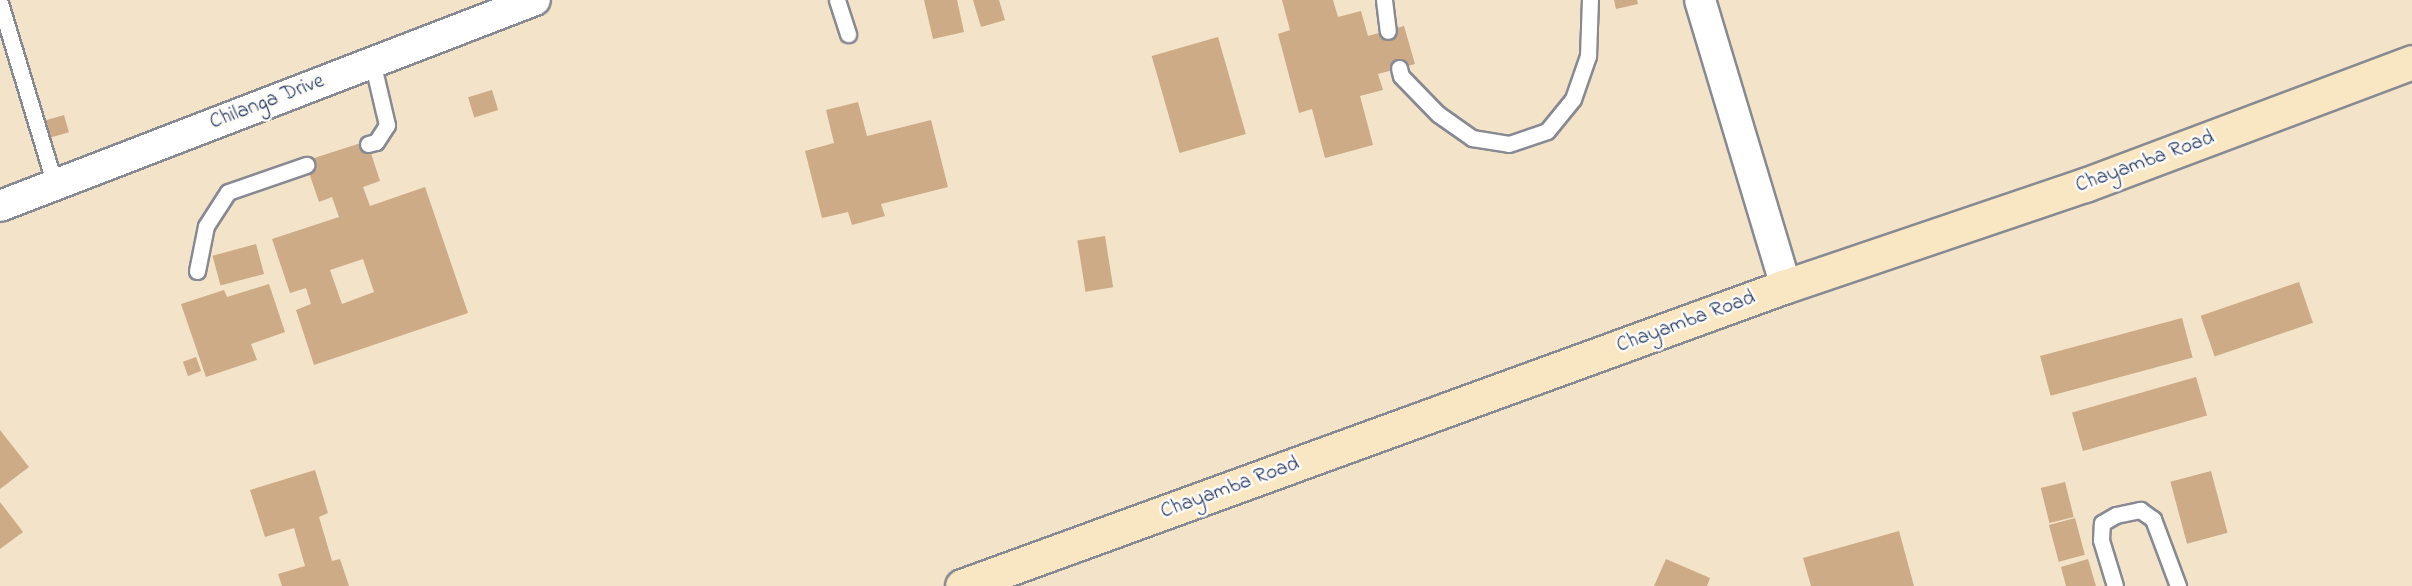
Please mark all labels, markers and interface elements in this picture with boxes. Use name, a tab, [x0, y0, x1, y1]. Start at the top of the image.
street label: Chilanga Drive	[206, 69, 328, 135]
street label: Chayamba Road	[2072, 125, 2218, 199]
street label: Chayamba Road	[1613, 285, 1759, 359]
street label: Chayamba Road	[1157, 451, 1303, 525]

